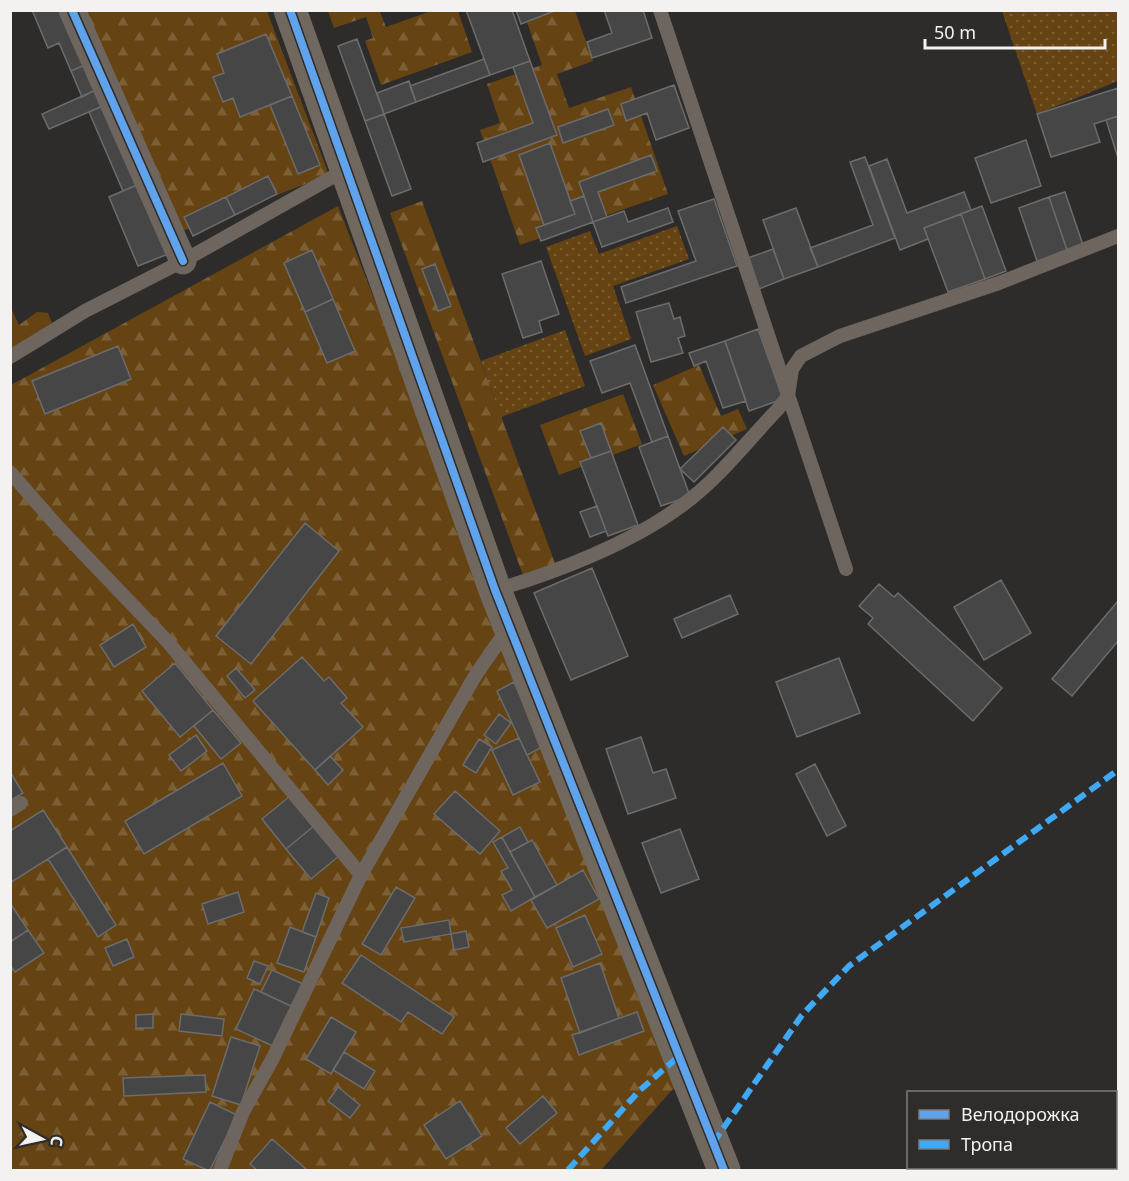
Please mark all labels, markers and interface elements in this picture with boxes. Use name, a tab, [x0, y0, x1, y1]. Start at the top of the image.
scale bar	[925, 12, 1105, 50]
text: 50 m	[934, 20, 976, 44]
legend	[907, 1091, 1117, 1169]
text: Велодорожка	[961, 1102, 1079, 1126]
north arrow	[12, 1109, 72, 1169]
text: Тропа	[961, 1132, 1013, 1156]
text: С	[45, 1134, 68, 1148]

